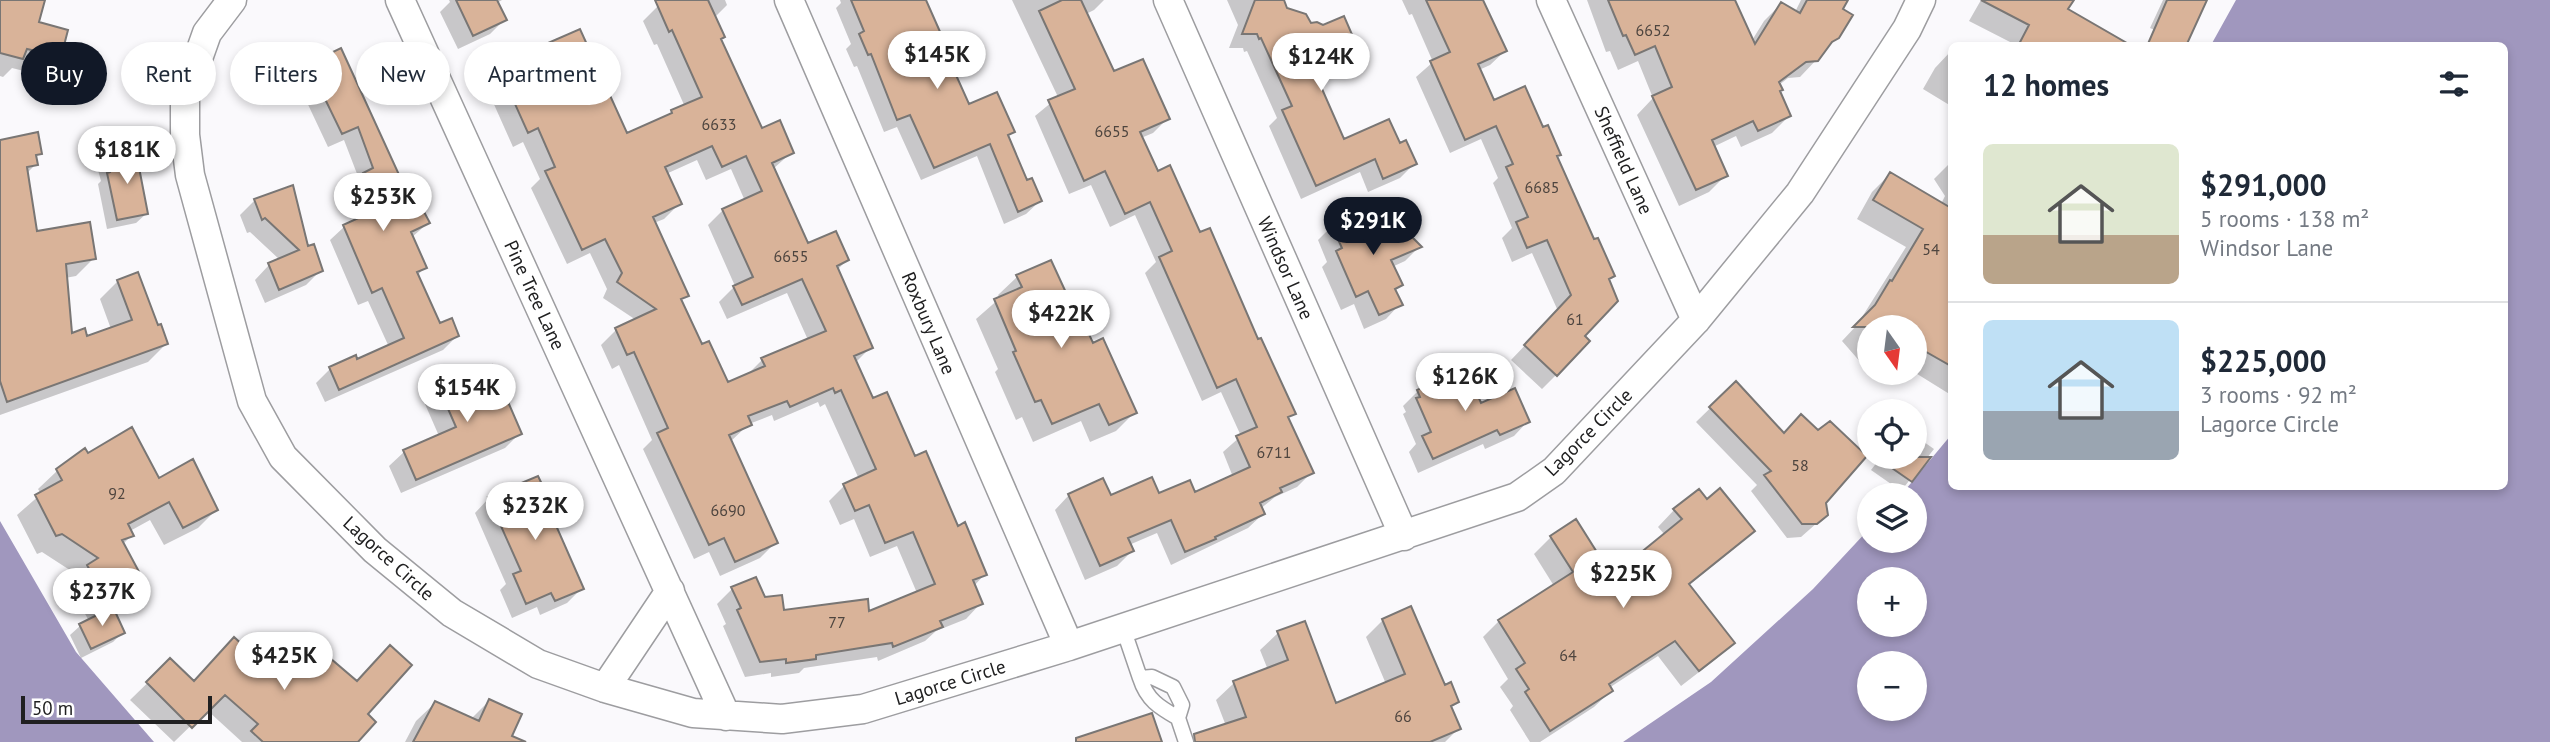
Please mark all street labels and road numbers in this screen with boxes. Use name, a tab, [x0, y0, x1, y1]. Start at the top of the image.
street label: Sheffield Lane	[1589, 102, 1659, 218]
street label: Windsor Lane	[1253, 213, 1319, 323]
street label: Pine Tree Lane	[499, 236, 571, 354]
street label: Roxbury Lane	[897, 268, 961, 378]
street label: Lagorce Circle	[1539, 383, 1637, 481]
street label: Lagorce Circle	[338, 511, 440, 605]
street label: Lagorce Circle	[892, 654, 1008, 710]

